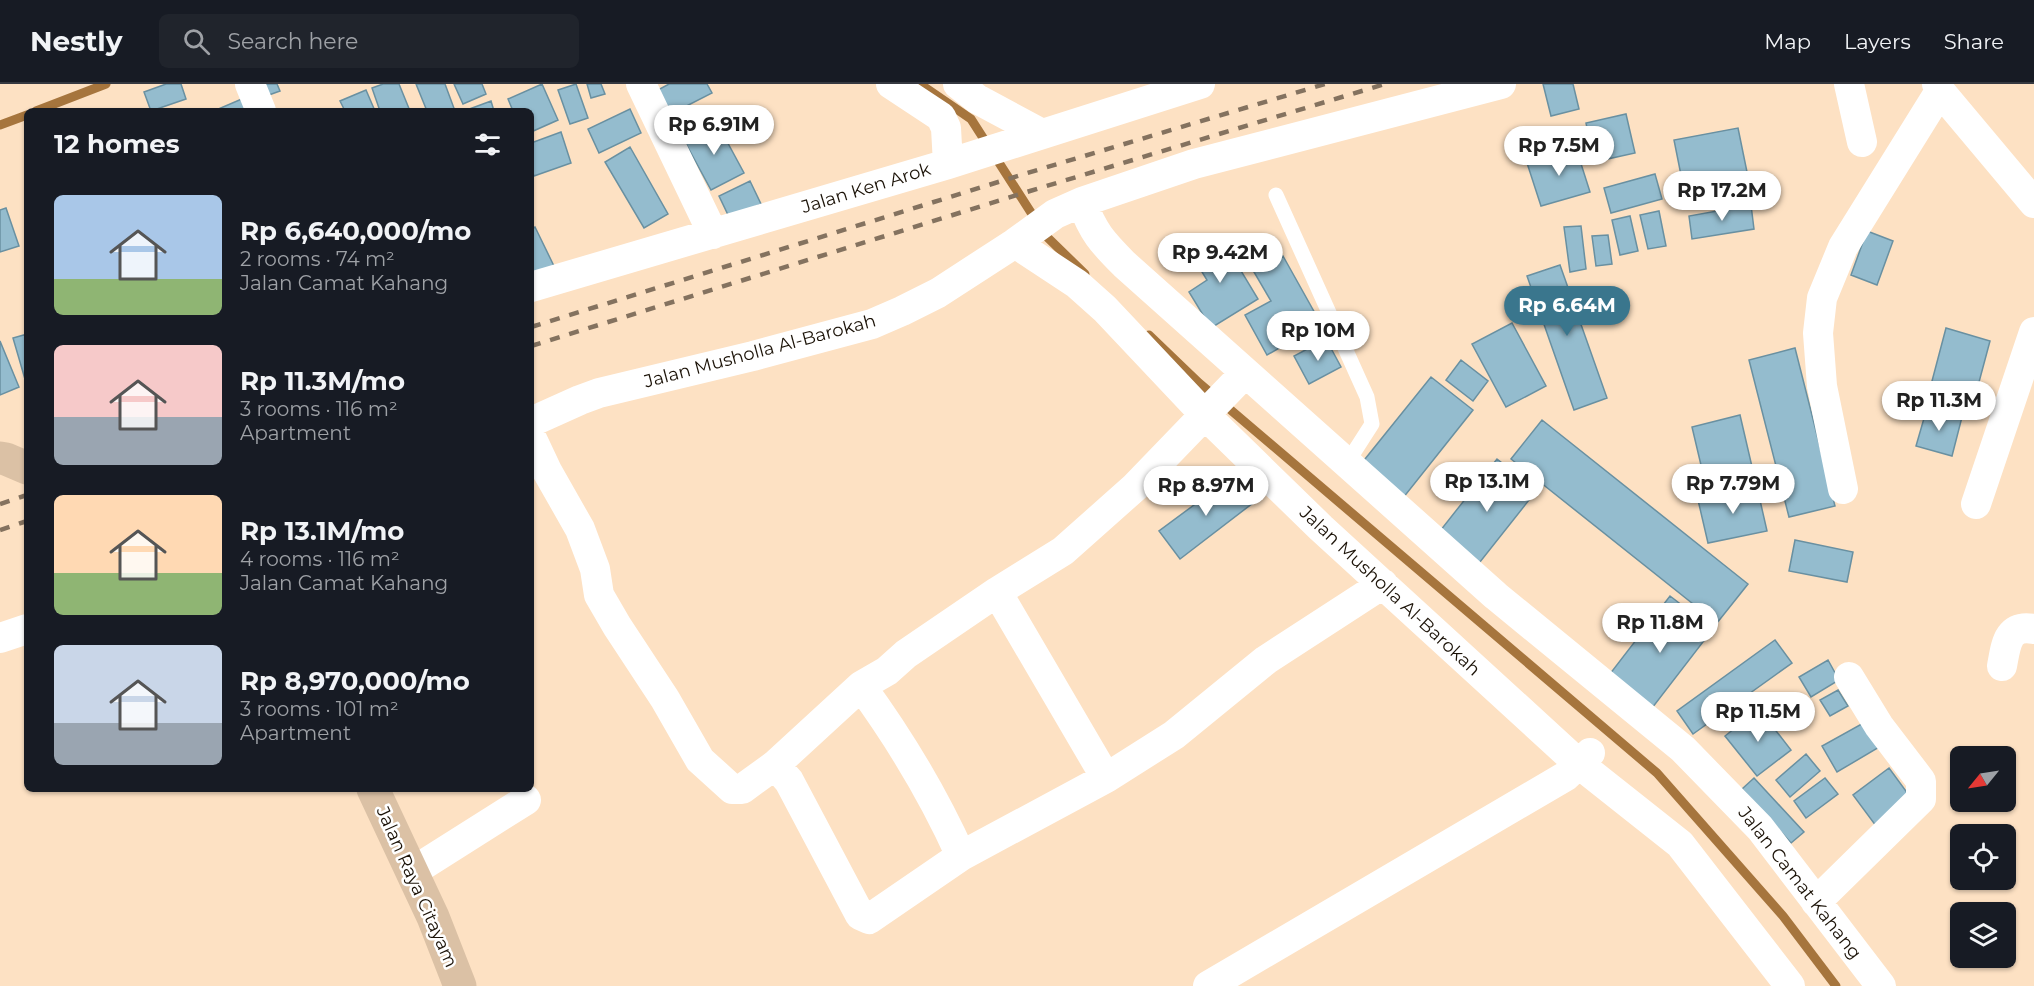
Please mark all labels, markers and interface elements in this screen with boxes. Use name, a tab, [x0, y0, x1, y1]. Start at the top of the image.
search box	[159, 14, 579, 68]
text: Nestly	[30, 24, 123, 58]
icon: search	[180, 25, 213, 58]
text: Search here	[228, 28, 358, 55]
text: Map	[1764, 29, 1811, 54]
text: Layers	[1844, 29, 1911, 54]
text: Share	[1944, 29, 2004, 54]
pin: Rp 6.91M	[652, 105, 776, 156]
text: Rp 6.91M	[668, 112, 760, 136]
pin: Rp 7.5M	[1504, 126, 1614, 177]
text: 12 homes	[54, 128, 180, 160]
icon: filters	[471, 128, 504, 161]
text: Rp 7.5M	[1518, 133, 1600, 157]
street label: Jalan Ken Arok	[798, 158, 934, 218]
pin: Rp 17.2M	[1660, 171, 1784, 222]
text: Rp 17.2M	[1677, 178, 1767, 202]
text: Rp 6,640,000/mo	[240, 215, 471, 247]
icon: home	[102, 219, 174, 291]
pin: Rp 9.42M	[1158, 233, 1282, 284]
text: Rp 9.42M	[1172, 240, 1268, 264]
text: 2 rooms · 74 m²	[240, 247, 395, 271]
text: Jalan Camat Kahang	[240, 271, 448, 295]
pin: Rp 6.64M	[1505, 286, 1629, 337]
text: Rp 6.64M	[1518, 293, 1616, 317]
street label: Jalan Musholla Al-Barokah	[641, 309, 878, 393]
pin: Rp 10M	[1269, 311, 1367, 362]
text: Rp 10M	[1281, 318, 1355, 342]
text: Rp 11.3M/mo	[240, 365, 405, 397]
icon: home	[102, 369, 174, 441]
pin: Rp 11.3M	[1877, 381, 2001, 432]
text: Rp 11.3M	[1896, 388, 1982, 412]
text: 3 rooms · 116 m²	[240, 397, 398, 421]
text: Apartment	[240, 421, 351, 445]
pin: Rp 13.1M	[1425, 462, 1549, 513]
pin: Rp 7.79M	[1671, 464, 1795, 515]
pin: Rp 8.97M	[1144, 466, 1268, 517]
text: Rp 13.1M	[1444, 469, 1530, 493]
text: Rp 7.79M	[1686, 471, 1780, 495]
text: Rp 8.97M	[1158, 473, 1254, 497]
street label: Jalan Musholla Al-Barokah	[1294, 501, 1485, 681]
text: Rp 13.1M/mo	[240, 515, 404, 547]
icon: home	[102, 519, 174, 591]
text: 4 rooms · 116 m²	[240, 547, 400, 571]
text: Jalan Camat Kahang	[240, 571, 448, 595]
pin: Rp 11.8M	[1598, 603, 1722, 654]
text: Rp 11.8M	[1616, 610, 1704, 634]
text: Rp 8,970,000/mo	[240, 665, 470, 697]
icon: home	[102, 669, 174, 741]
pin: Rp 11.5M	[1696, 692, 1820, 743]
text: 3 rooms · 101 m²	[240, 697, 399, 721]
text: Rp 11.5M	[1715, 699, 1801, 723]
text: Apartment	[240, 721, 351, 745]
north arrow	[1950, 746, 2016, 812]
map controls	[1950, 746, 2016, 968]
street label: Jalan Raya Citayam	[371, 802, 462, 971]
street label: Jalan Camat Kahang	[1733, 802, 1866, 964]
button: locate	[1950, 824, 2016, 890]
button: layers	[1950, 902, 2016, 968]

